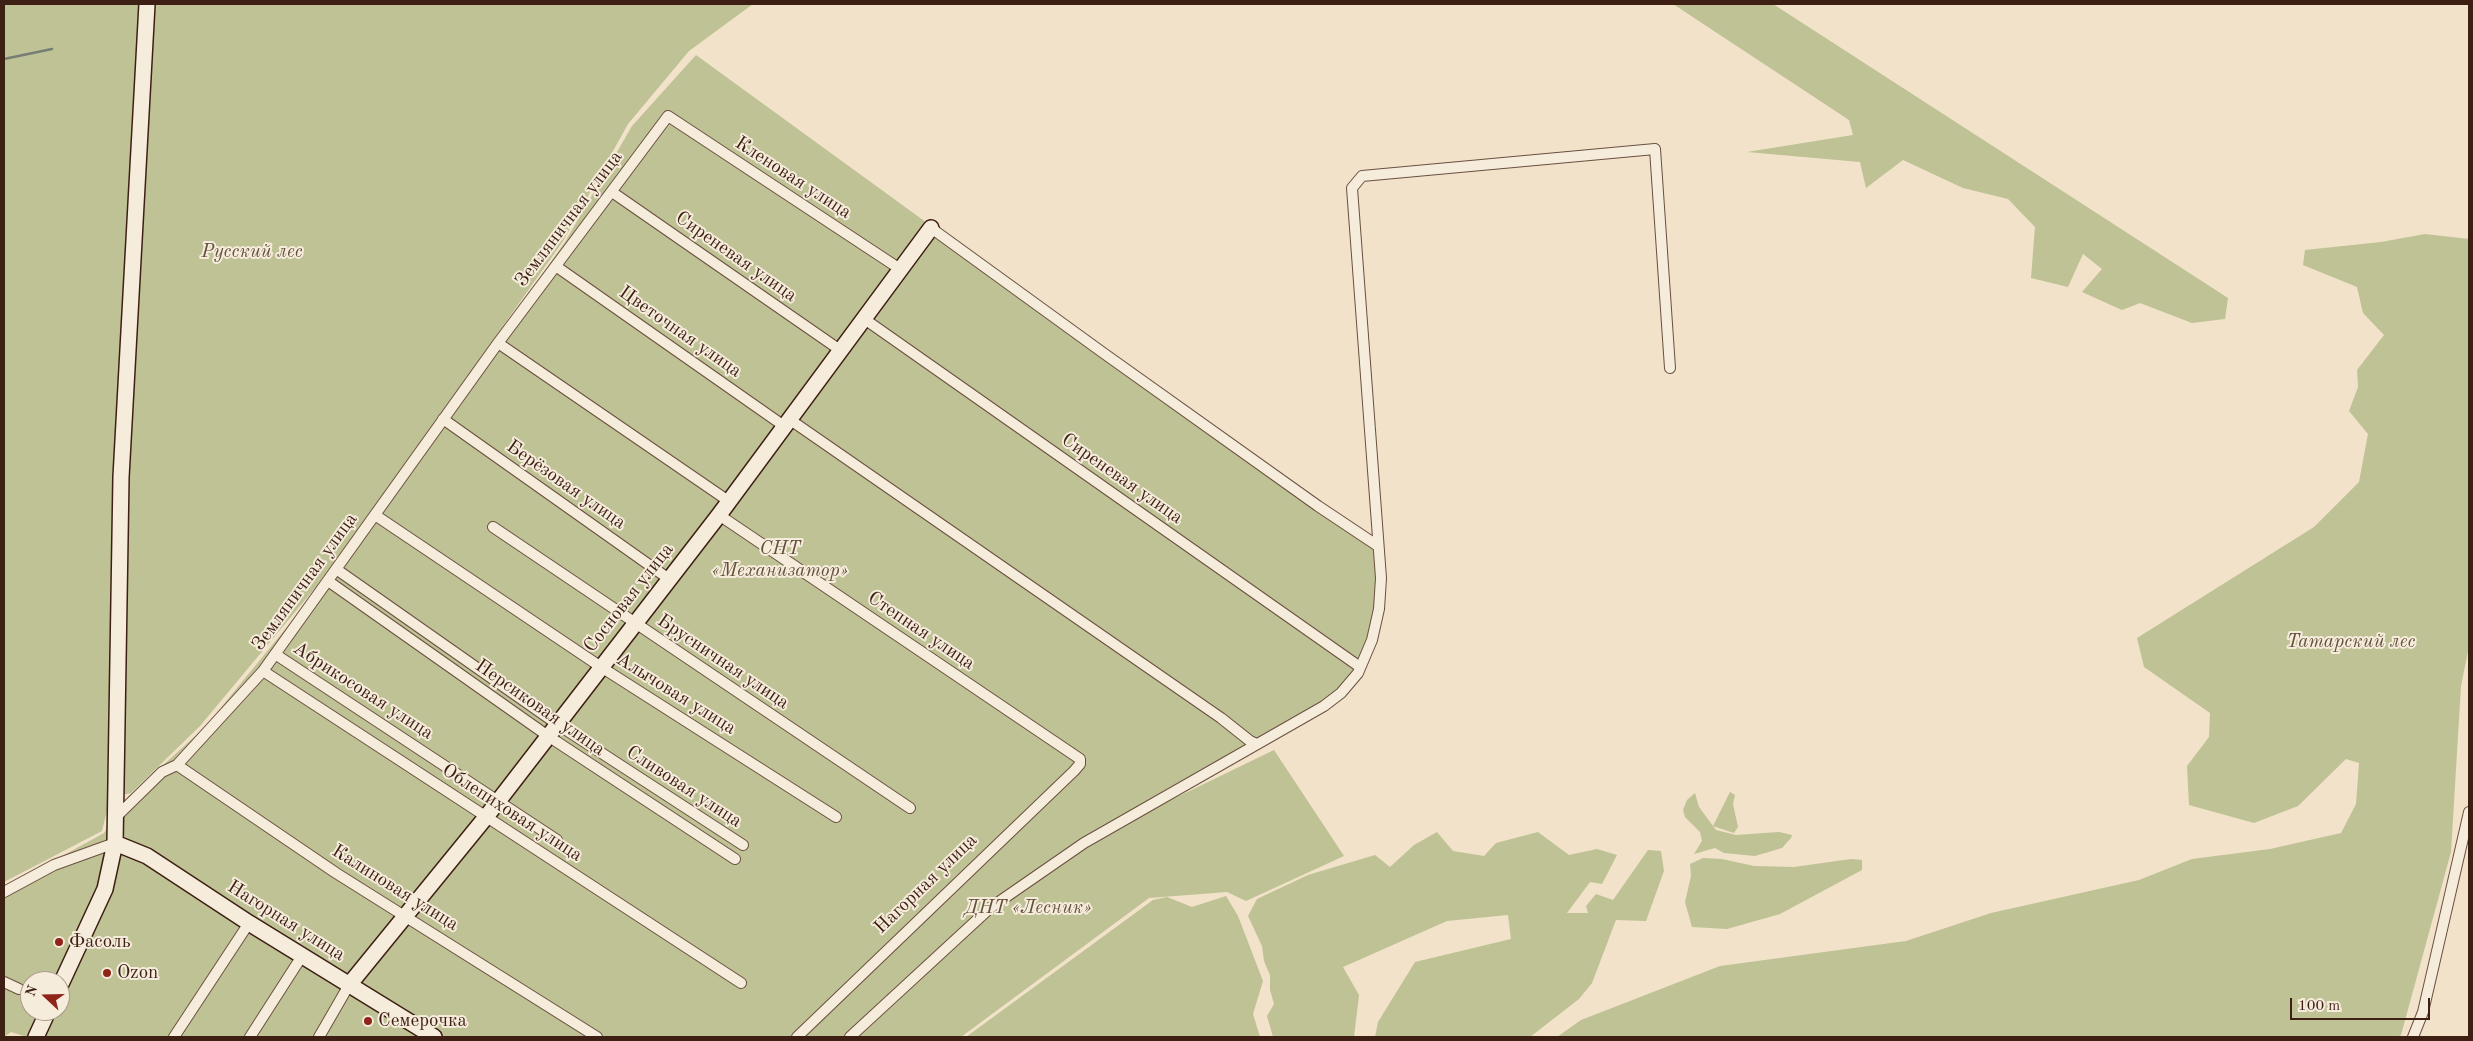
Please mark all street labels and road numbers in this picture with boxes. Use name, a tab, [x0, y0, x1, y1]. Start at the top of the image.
street label: Кленовая улица	[730, 132, 856, 224]
street label: Земляничная улица	[510, 146, 628, 292]
street label: Сиреневая улица	[671, 207, 801, 307]
street label: Цветочная улица	[614, 281, 746, 383]
street label: Сиреневая улица	[1057, 429, 1187, 529]
street label: Берёзовая улица	[502, 435, 630, 535]
street label: Земляничная улица	[247, 509, 363, 655]
street label: Сосновая улица	[579, 539, 679, 657]
street label: Степная улица	[863, 587, 979, 675]
street label: Брусничная улица	[653, 609, 793, 715]
street label: Абрикосовая улица	[288, 637, 438, 745]
street label: Алычовая улица	[612, 648, 740, 740]
street label: Персиковая улица	[471, 655, 609, 761]
street label: Сливовая улица	[622, 741, 746, 833]
street label: Облепиховая улица	[438, 759, 586, 867]
street label: Нагорная улица	[870, 829, 982, 939]
street label: Калиновая улица	[327, 840, 463, 936]
street label: Нагорная улица	[223, 876, 349, 966]

